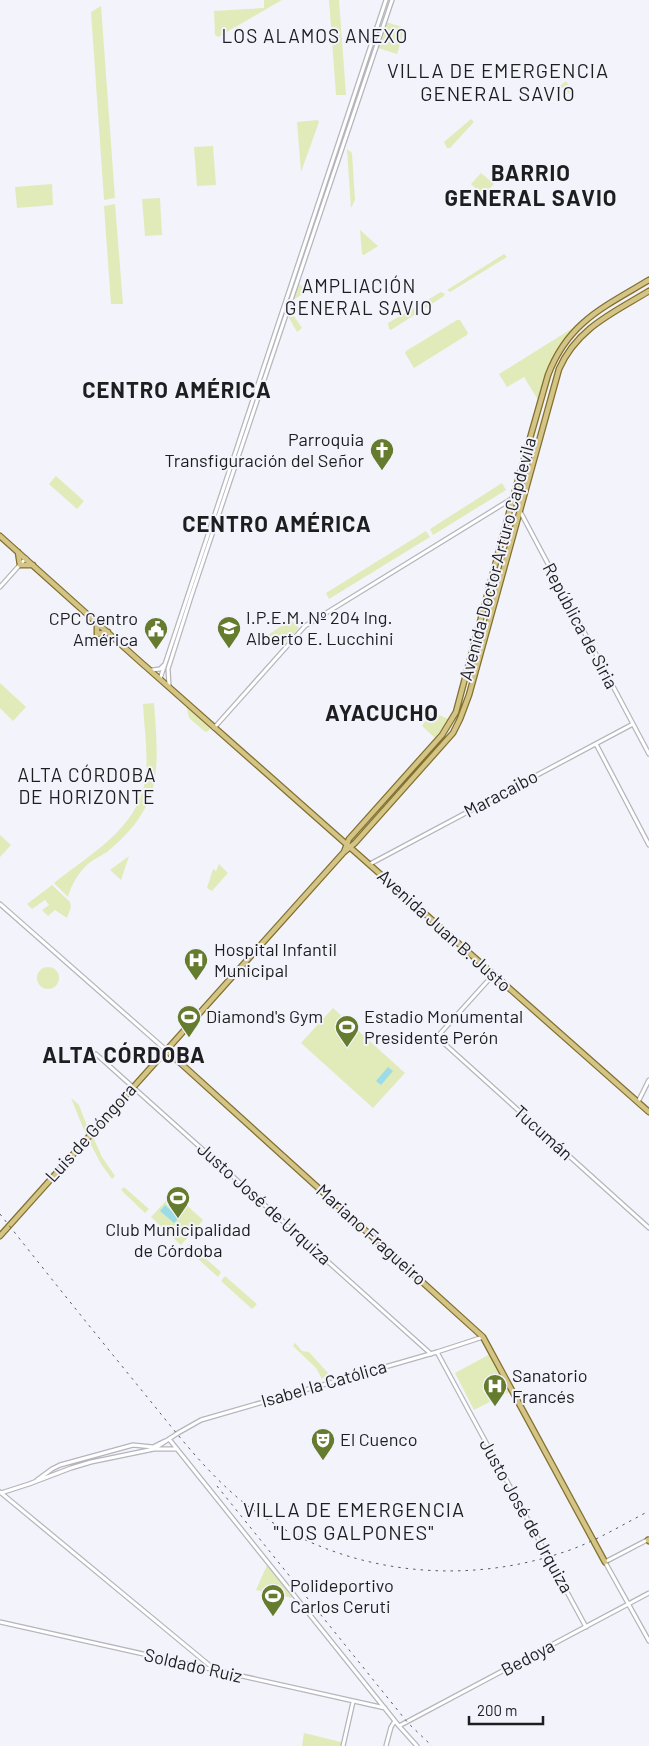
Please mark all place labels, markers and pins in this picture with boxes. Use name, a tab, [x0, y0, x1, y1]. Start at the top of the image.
place label: Parroquia Transfiguración del Señor	[164, 428, 364, 471]
church icon: Parroquia Transfiguración del Señor	[369, 437, 395, 471]
place label: I.P.E.M. Nº 204 Ing. Alberto E. Lucchini	[246, 606, 394, 649]
place label: CPC Centro América	[49, 607, 138, 650]
school or university icon: I.P.E.M. Nº 204 Ing. Alberto E. Lucchini	[216, 615, 242, 649]
public building icon: CPC Centro América	[143, 616, 169, 650]
place label: Hospital Infantil Municipal	[214, 938, 337, 981]
hospital icon: Hospital Infantil Municipal	[183, 947, 209, 981]
sports icon: Diamond's Gym	[176, 1004, 202, 1038]
place label: Diamond's Gym	[206, 1005, 323, 1027]
place label: Estadio Monumental Presidente Perón	[364, 1005, 523, 1048]
sports icon: Estadio Monumental Presidente Perón	[334, 1014, 360, 1048]
sports icon: Club Municipalidad de Córdoba	[165, 1185, 191, 1219]
place label: Club Municipalidad de Córdoba	[105, 1218, 251, 1261]
place label: Sanatorio Francés	[512, 1364, 588, 1407]
hospital icon: Sanatorio Francés	[482, 1373, 508, 1407]
theatre icon: El Cuenco	[310, 1427, 336, 1461]
place label: El Cuenco	[340, 1428, 418, 1450]
place label: Polideportivo Carlos Ceruti	[290, 1574, 394, 1617]
sports icon: Polideportivo Carlos Ceruti	[260, 1583, 286, 1617]

